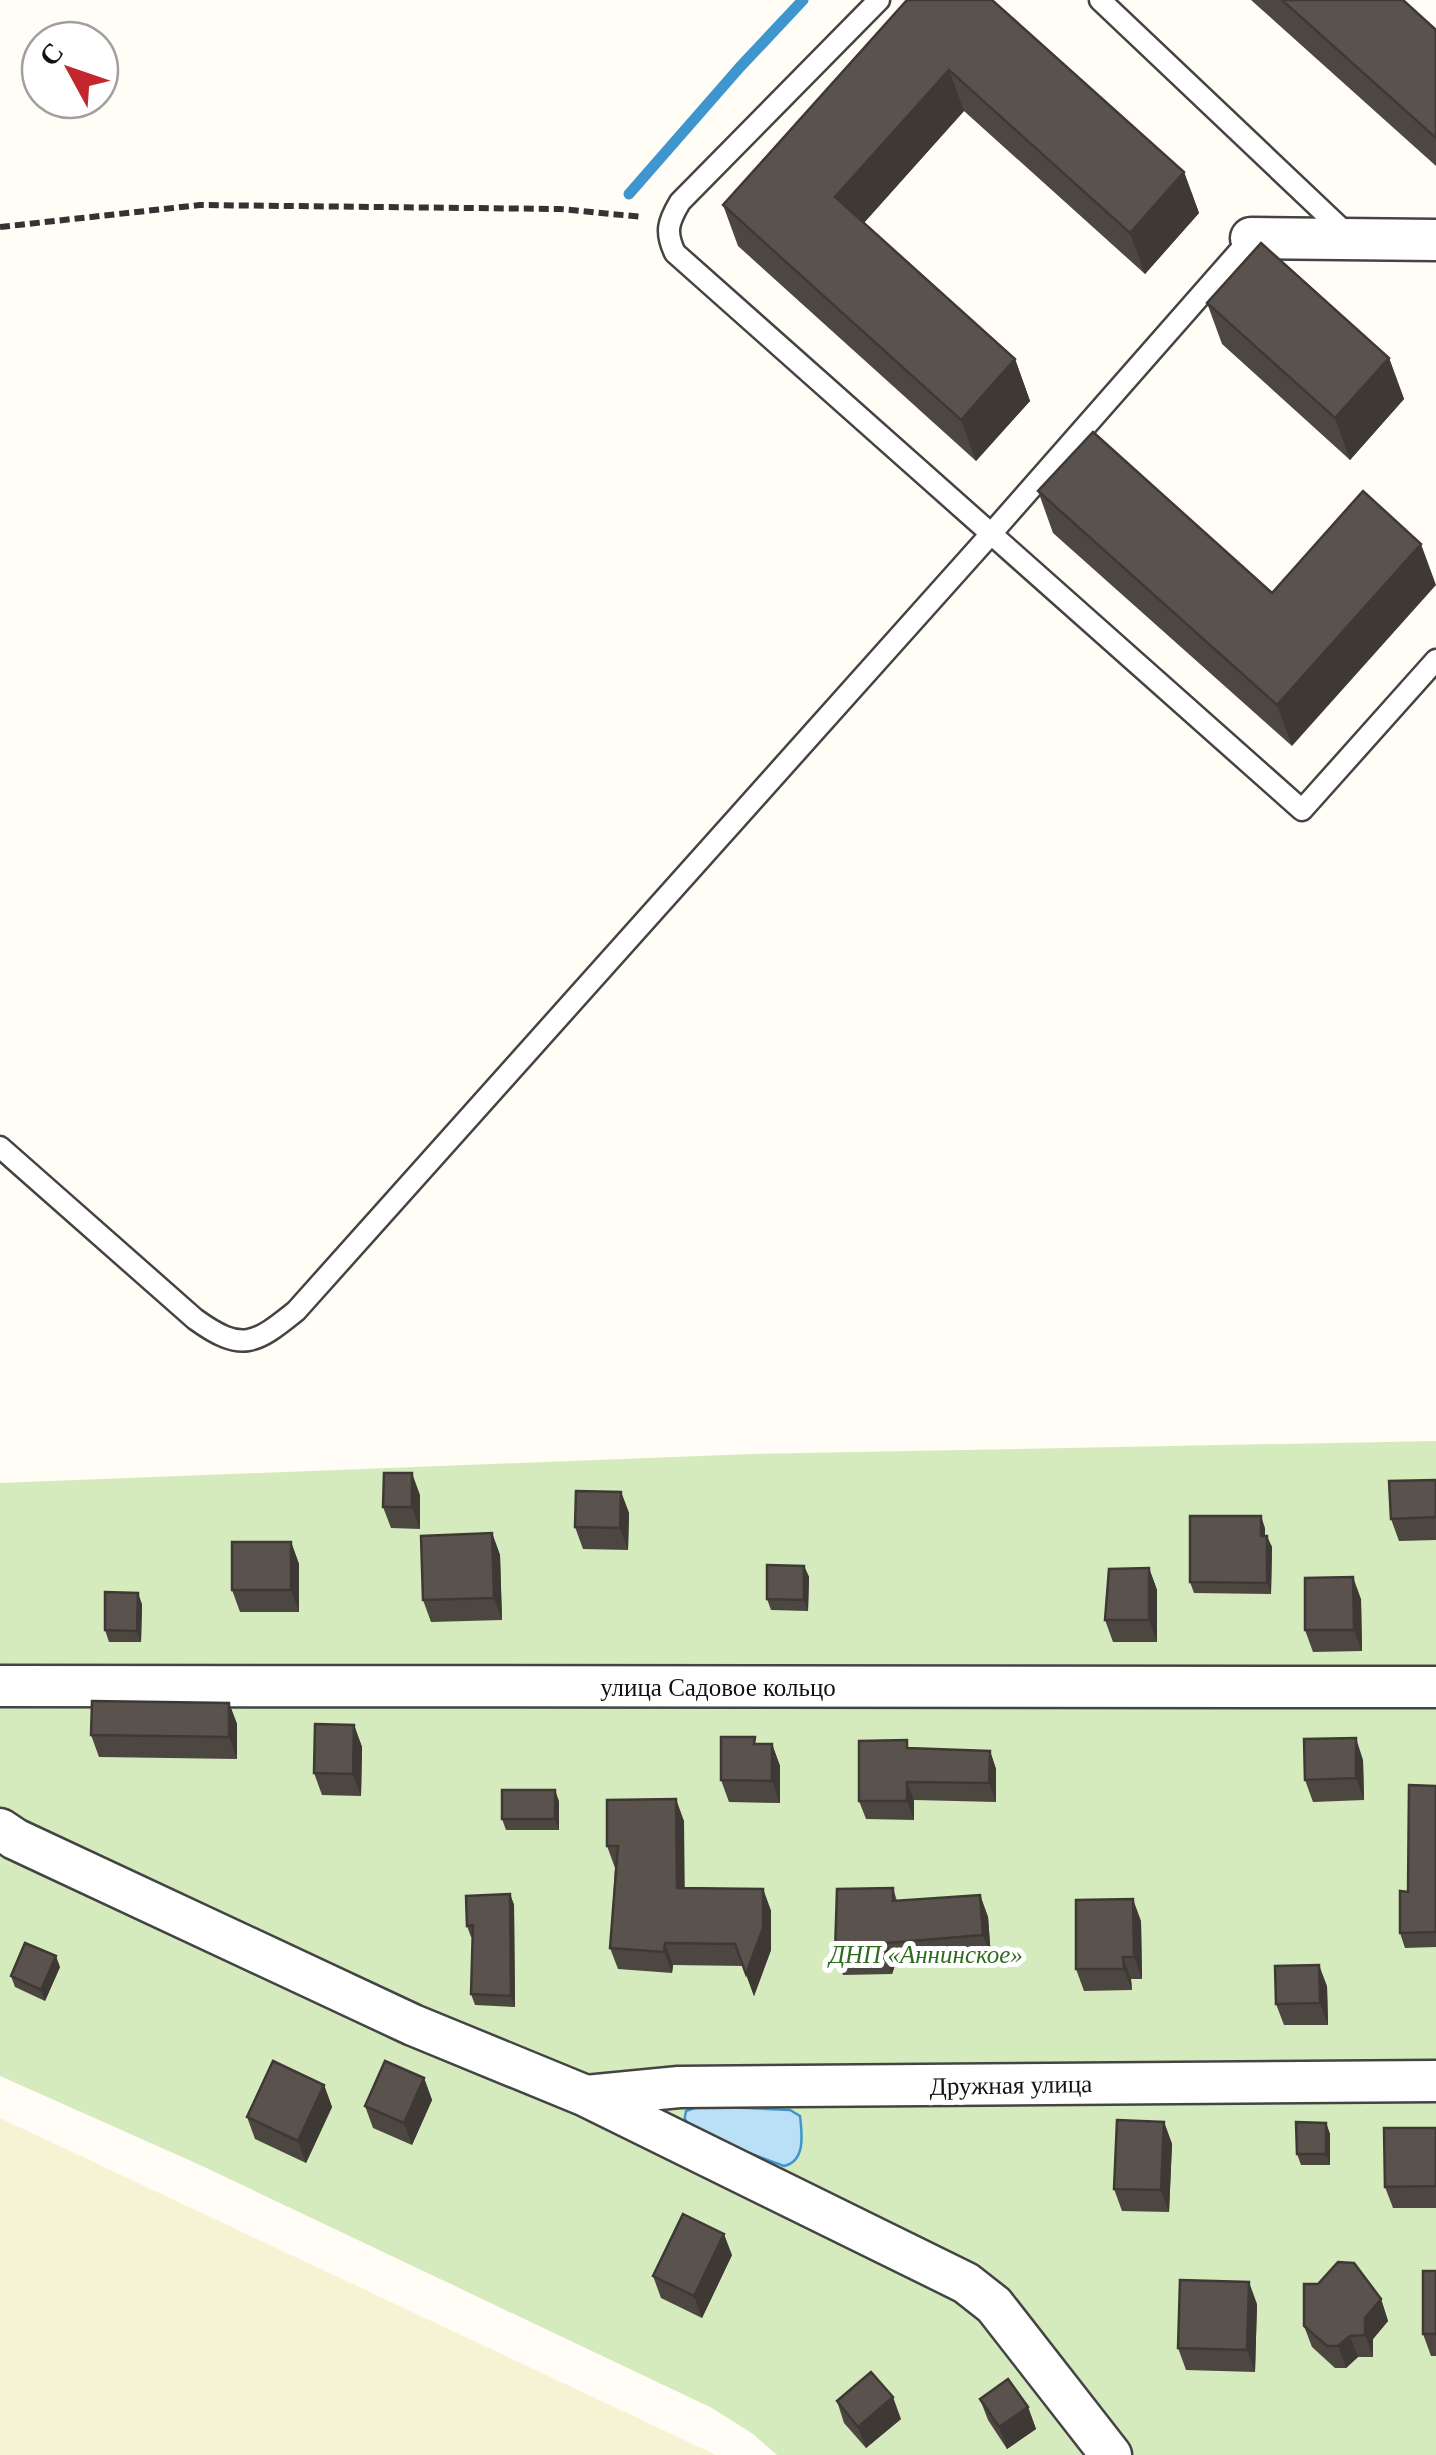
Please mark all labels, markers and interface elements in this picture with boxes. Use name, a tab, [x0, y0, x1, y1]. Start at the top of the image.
north arrow	[20, 20, 120, 120]
text: С	[33, 37, 70, 72]
street label: улица Садовое кольцо	[600, 1674, 836, 1701]
park label: ДНП «Аннинское»	[827, 1941, 1023, 1968]
street label: Дружная улица	[929, 2070, 1093, 2100]

